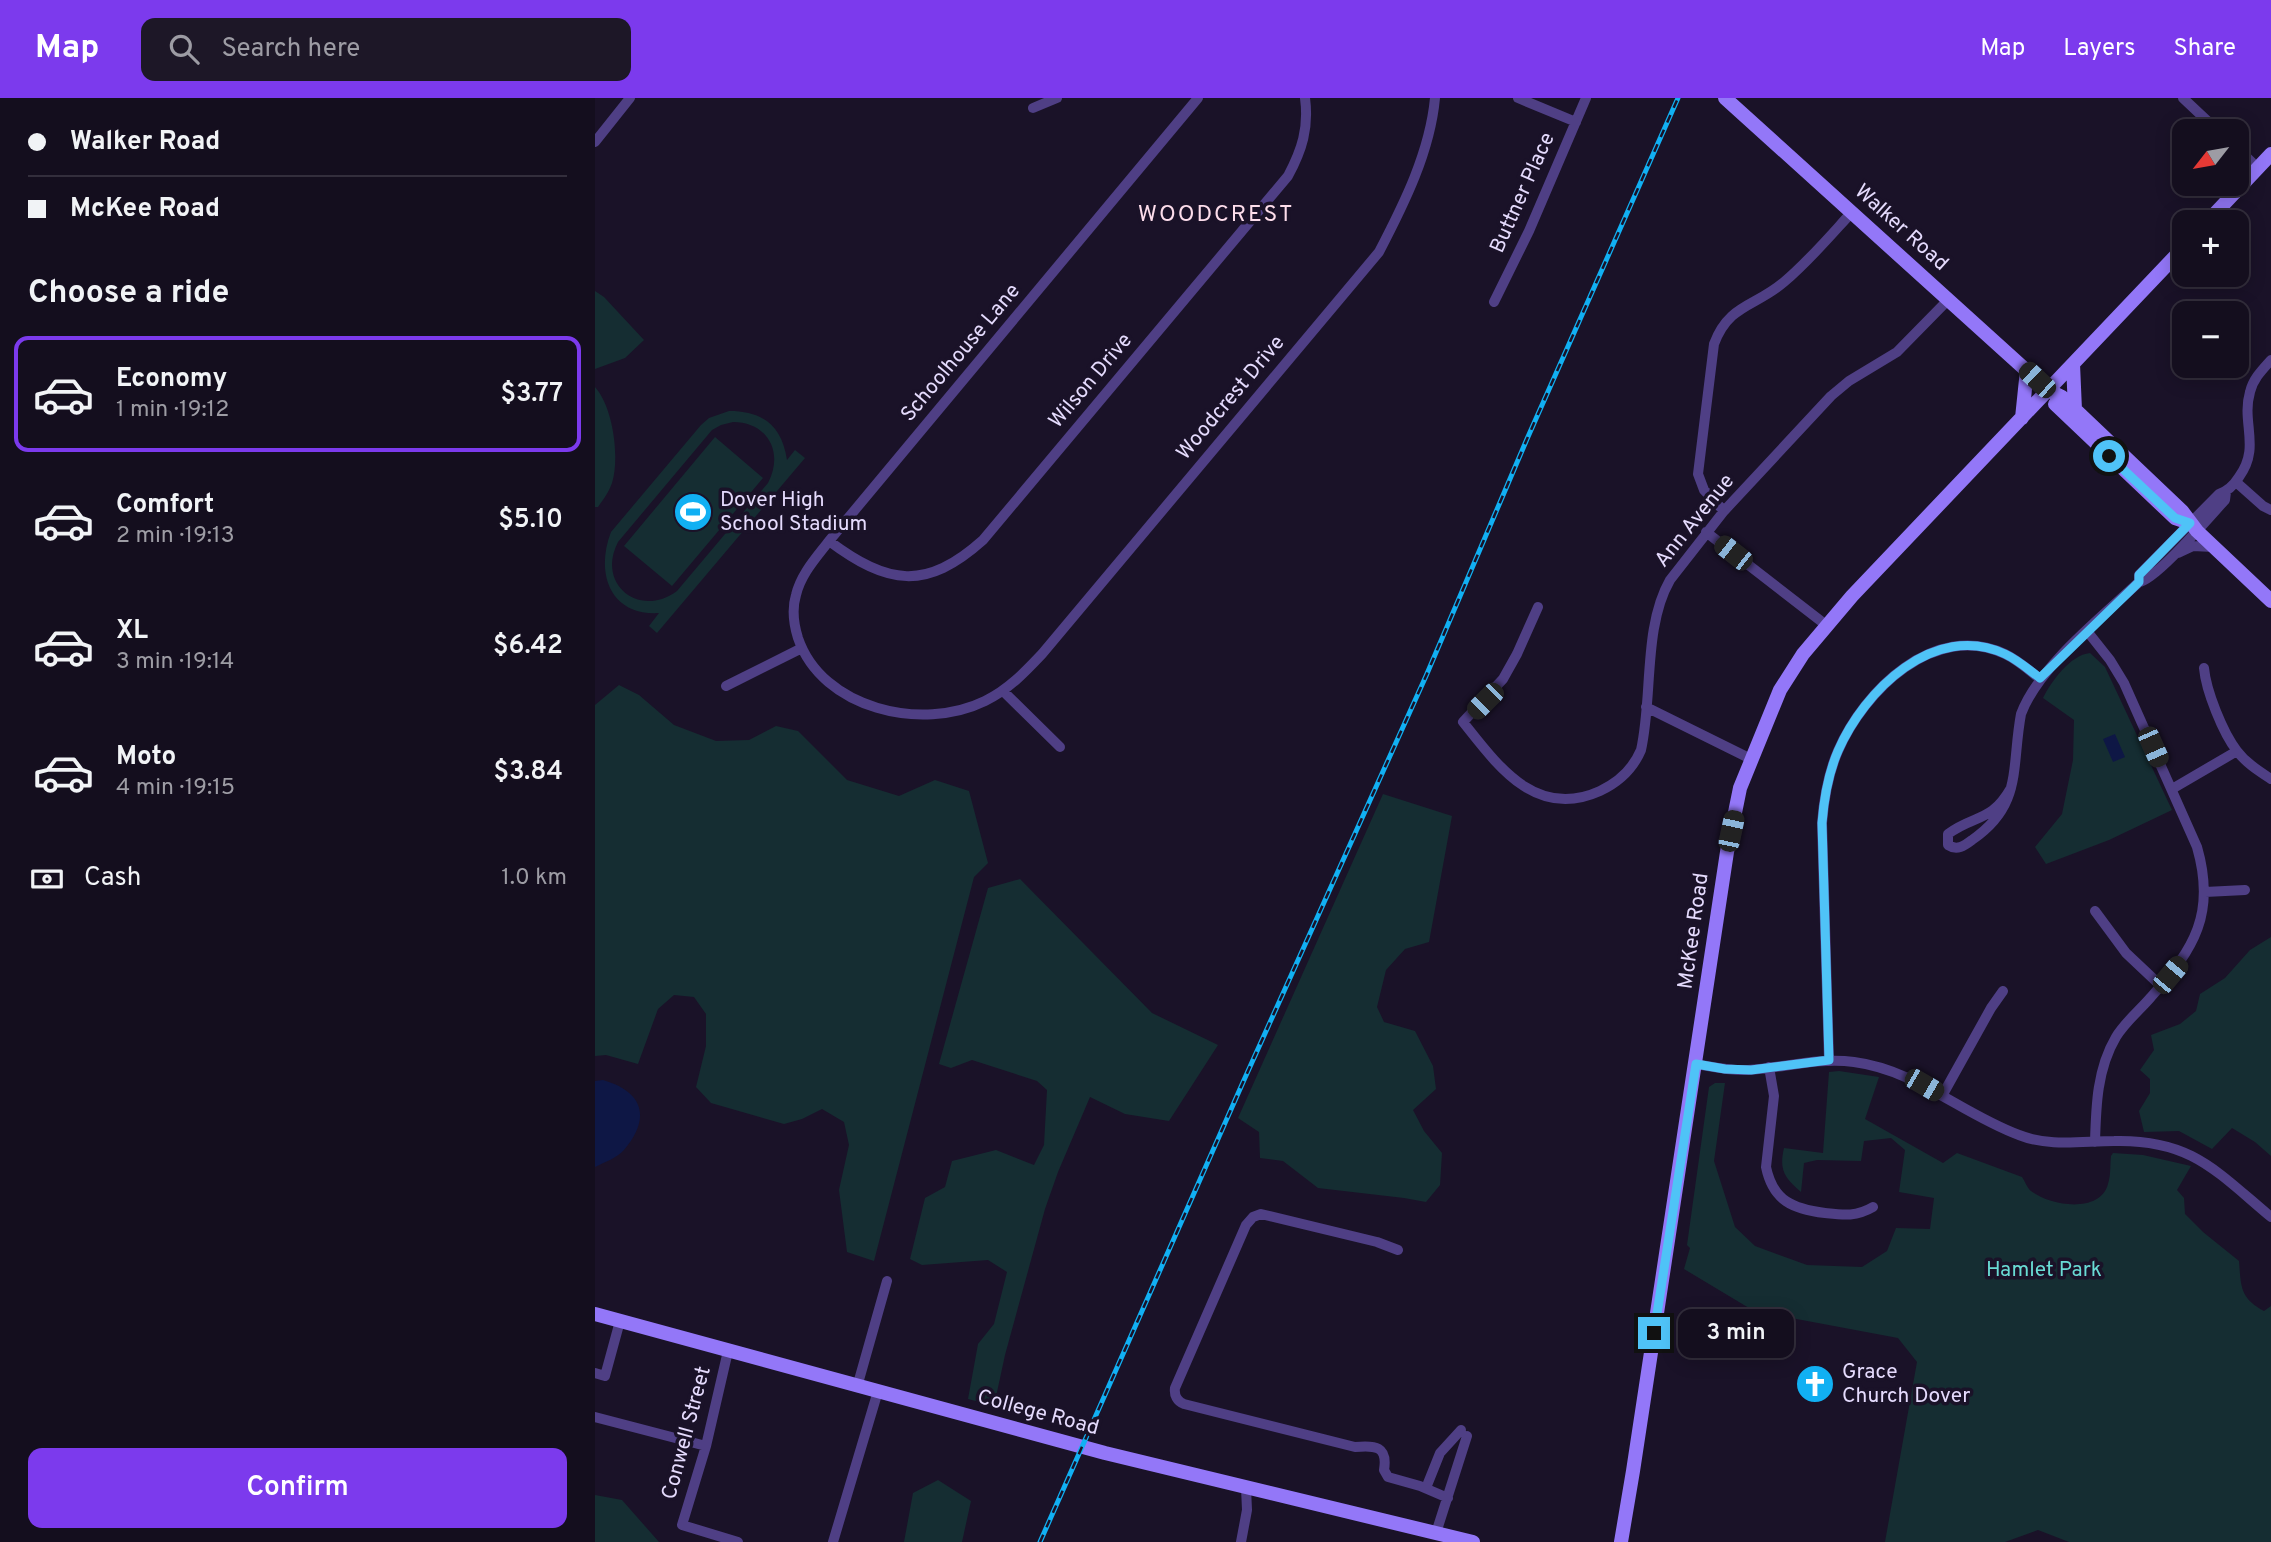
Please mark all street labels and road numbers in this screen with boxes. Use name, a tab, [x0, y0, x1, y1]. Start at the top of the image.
street label: Buttner Place	[1484, 129, 1562, 257]
street label: Walker Road	[1848, 179, 1954, 277]
street label: Schoolhouse Lane	[895, 278, 1027, 428]
street label: Wilson Drive	[1043, 328, 1139, 434]
street label: Woodcrest Drive	[1171, 330, 1291, 466]
street label: Ann Avenue	[1649, 469, 1741, 573]
street label: McKee Road	[1672, 871, 1716, 991]
street label: Conwell Street	[656, 1363, 718, 1503]
street label: College Road	[974, 1384, 1102, 1442]

